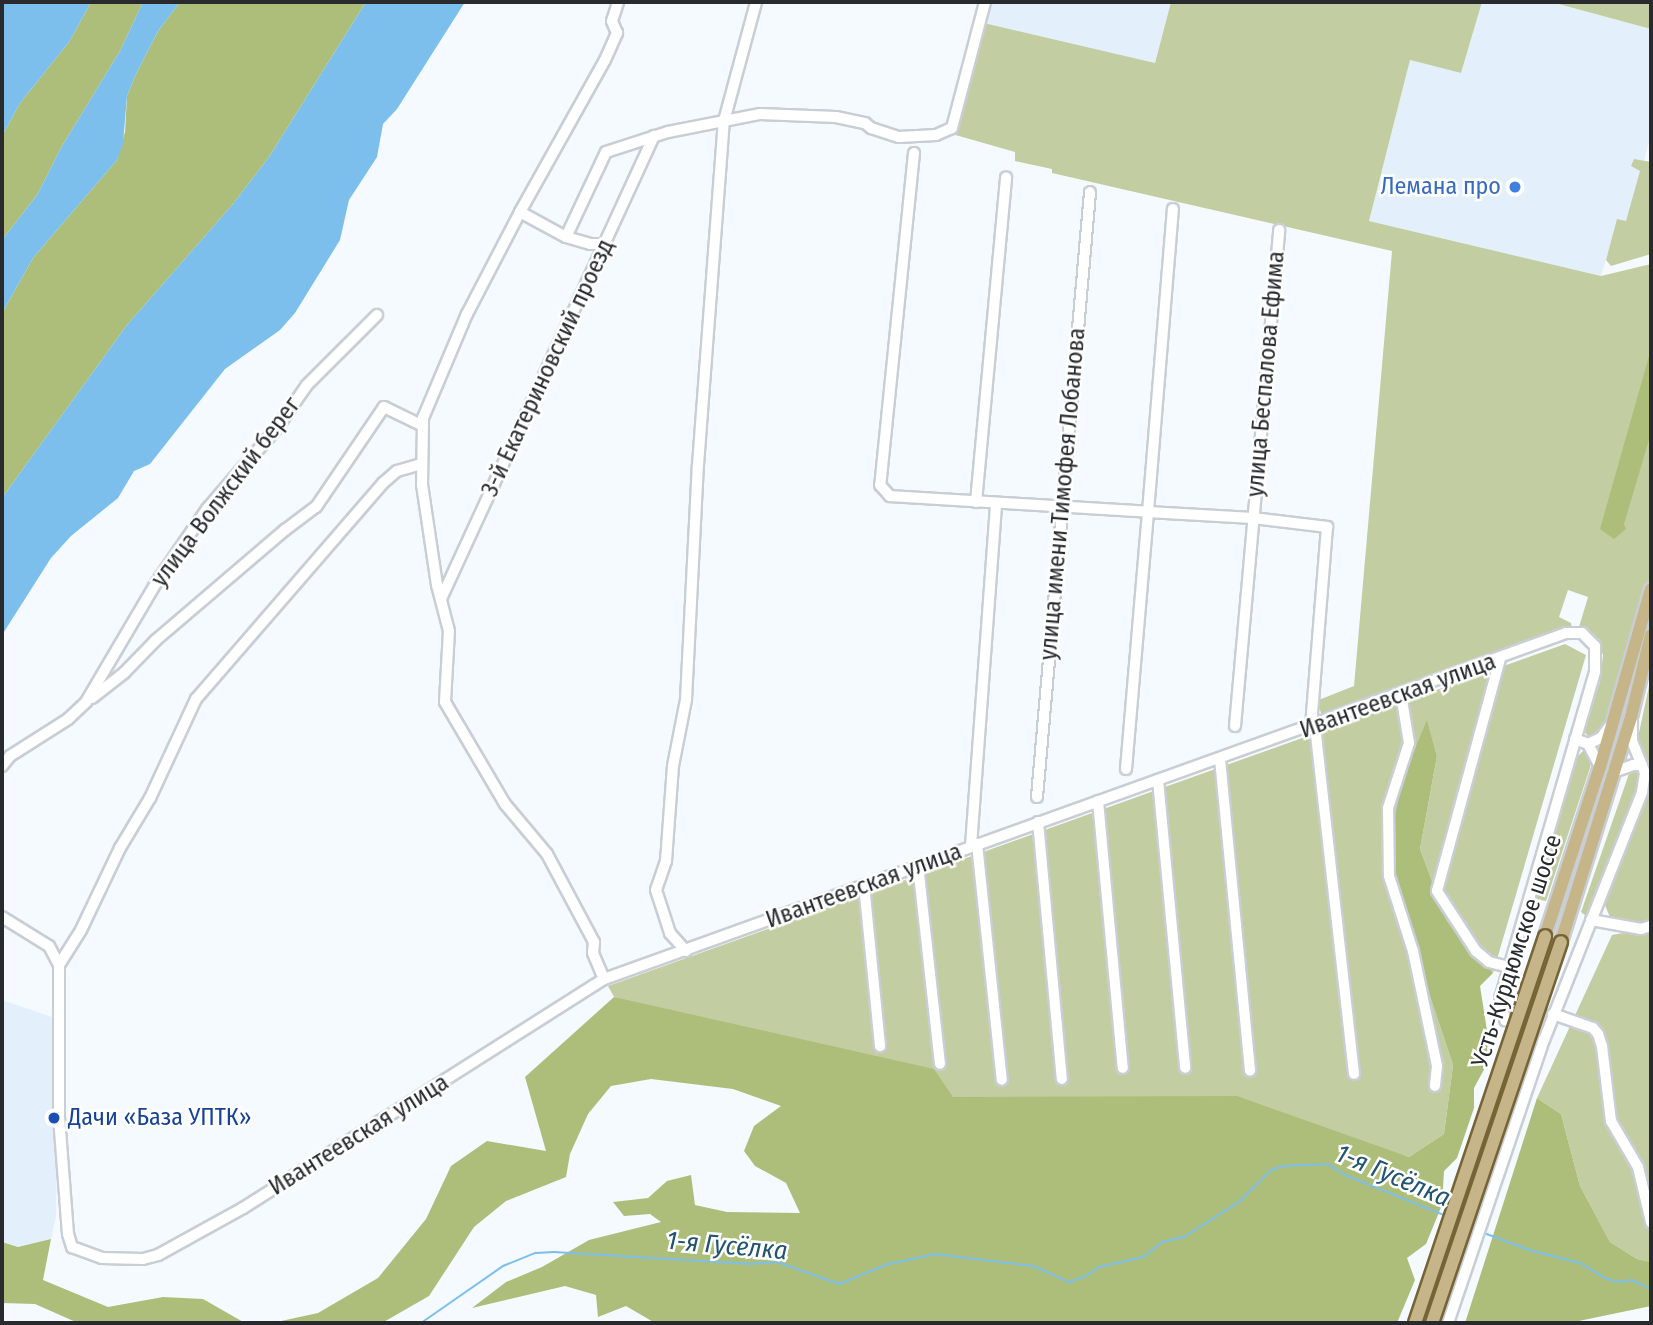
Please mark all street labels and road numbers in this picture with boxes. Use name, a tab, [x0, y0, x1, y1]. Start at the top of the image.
street label: 3-й Екатериновский проезд	[476, 235, 620, 501]
street label: улица Беспалова Ефима	[1241, 250, 1291, 498]
street label: улица имени Тимофея Лобанова	[1034, 327, 1092, 661]
street label: улица Волжский берег	[145, 392, 307, 592]
street label: Ивантеевская улица	[1296, 647, 1500, 745]
street label: Усть-Курдюмское шоссе	[1466, 831, 1568, 1071]
street label: Ивантеевская улица	[762, 837, 966, 935]
street label: Ивантеевская улица	[264, 1068, 454, 1202]

